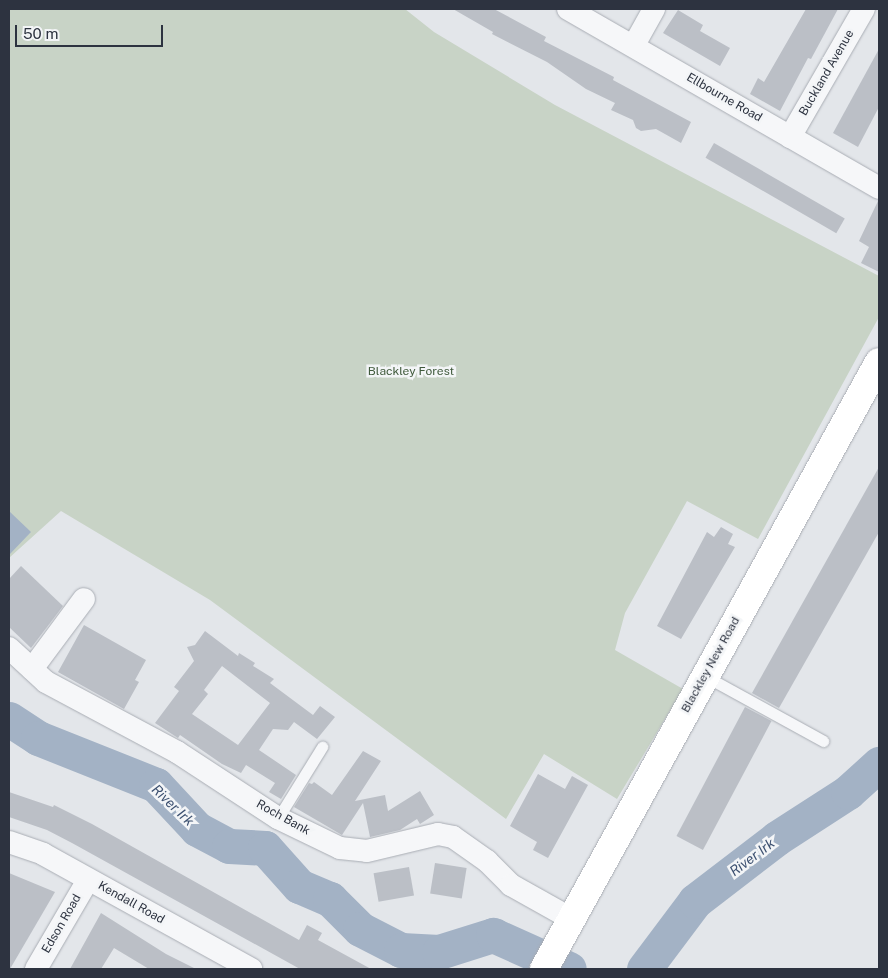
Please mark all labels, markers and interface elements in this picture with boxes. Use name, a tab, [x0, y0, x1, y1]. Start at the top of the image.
scale bar	[18, 15, 165, 47]
text: 50 m	[23, 25, 58, 42]
street label: Buckland Avenue	[797, 28, 857, 118]
street label: Ellbourne Road	[684, 71, 764, 125]
park label: Blackley Forest	[368, 365, 454, 379]
street label: Blackley New Road	[679, 615, 743, 715]
water label: River Irk	[148, 781, 198, 829]
street label: Roch Bank	[254, 797, 312, 839]
water label: River Irk	[726, 835, 778, 879]
street label: Kendall Road	[95, 879, 167, 927]
street label: Edson Road	[39, 892, 85, 956]

